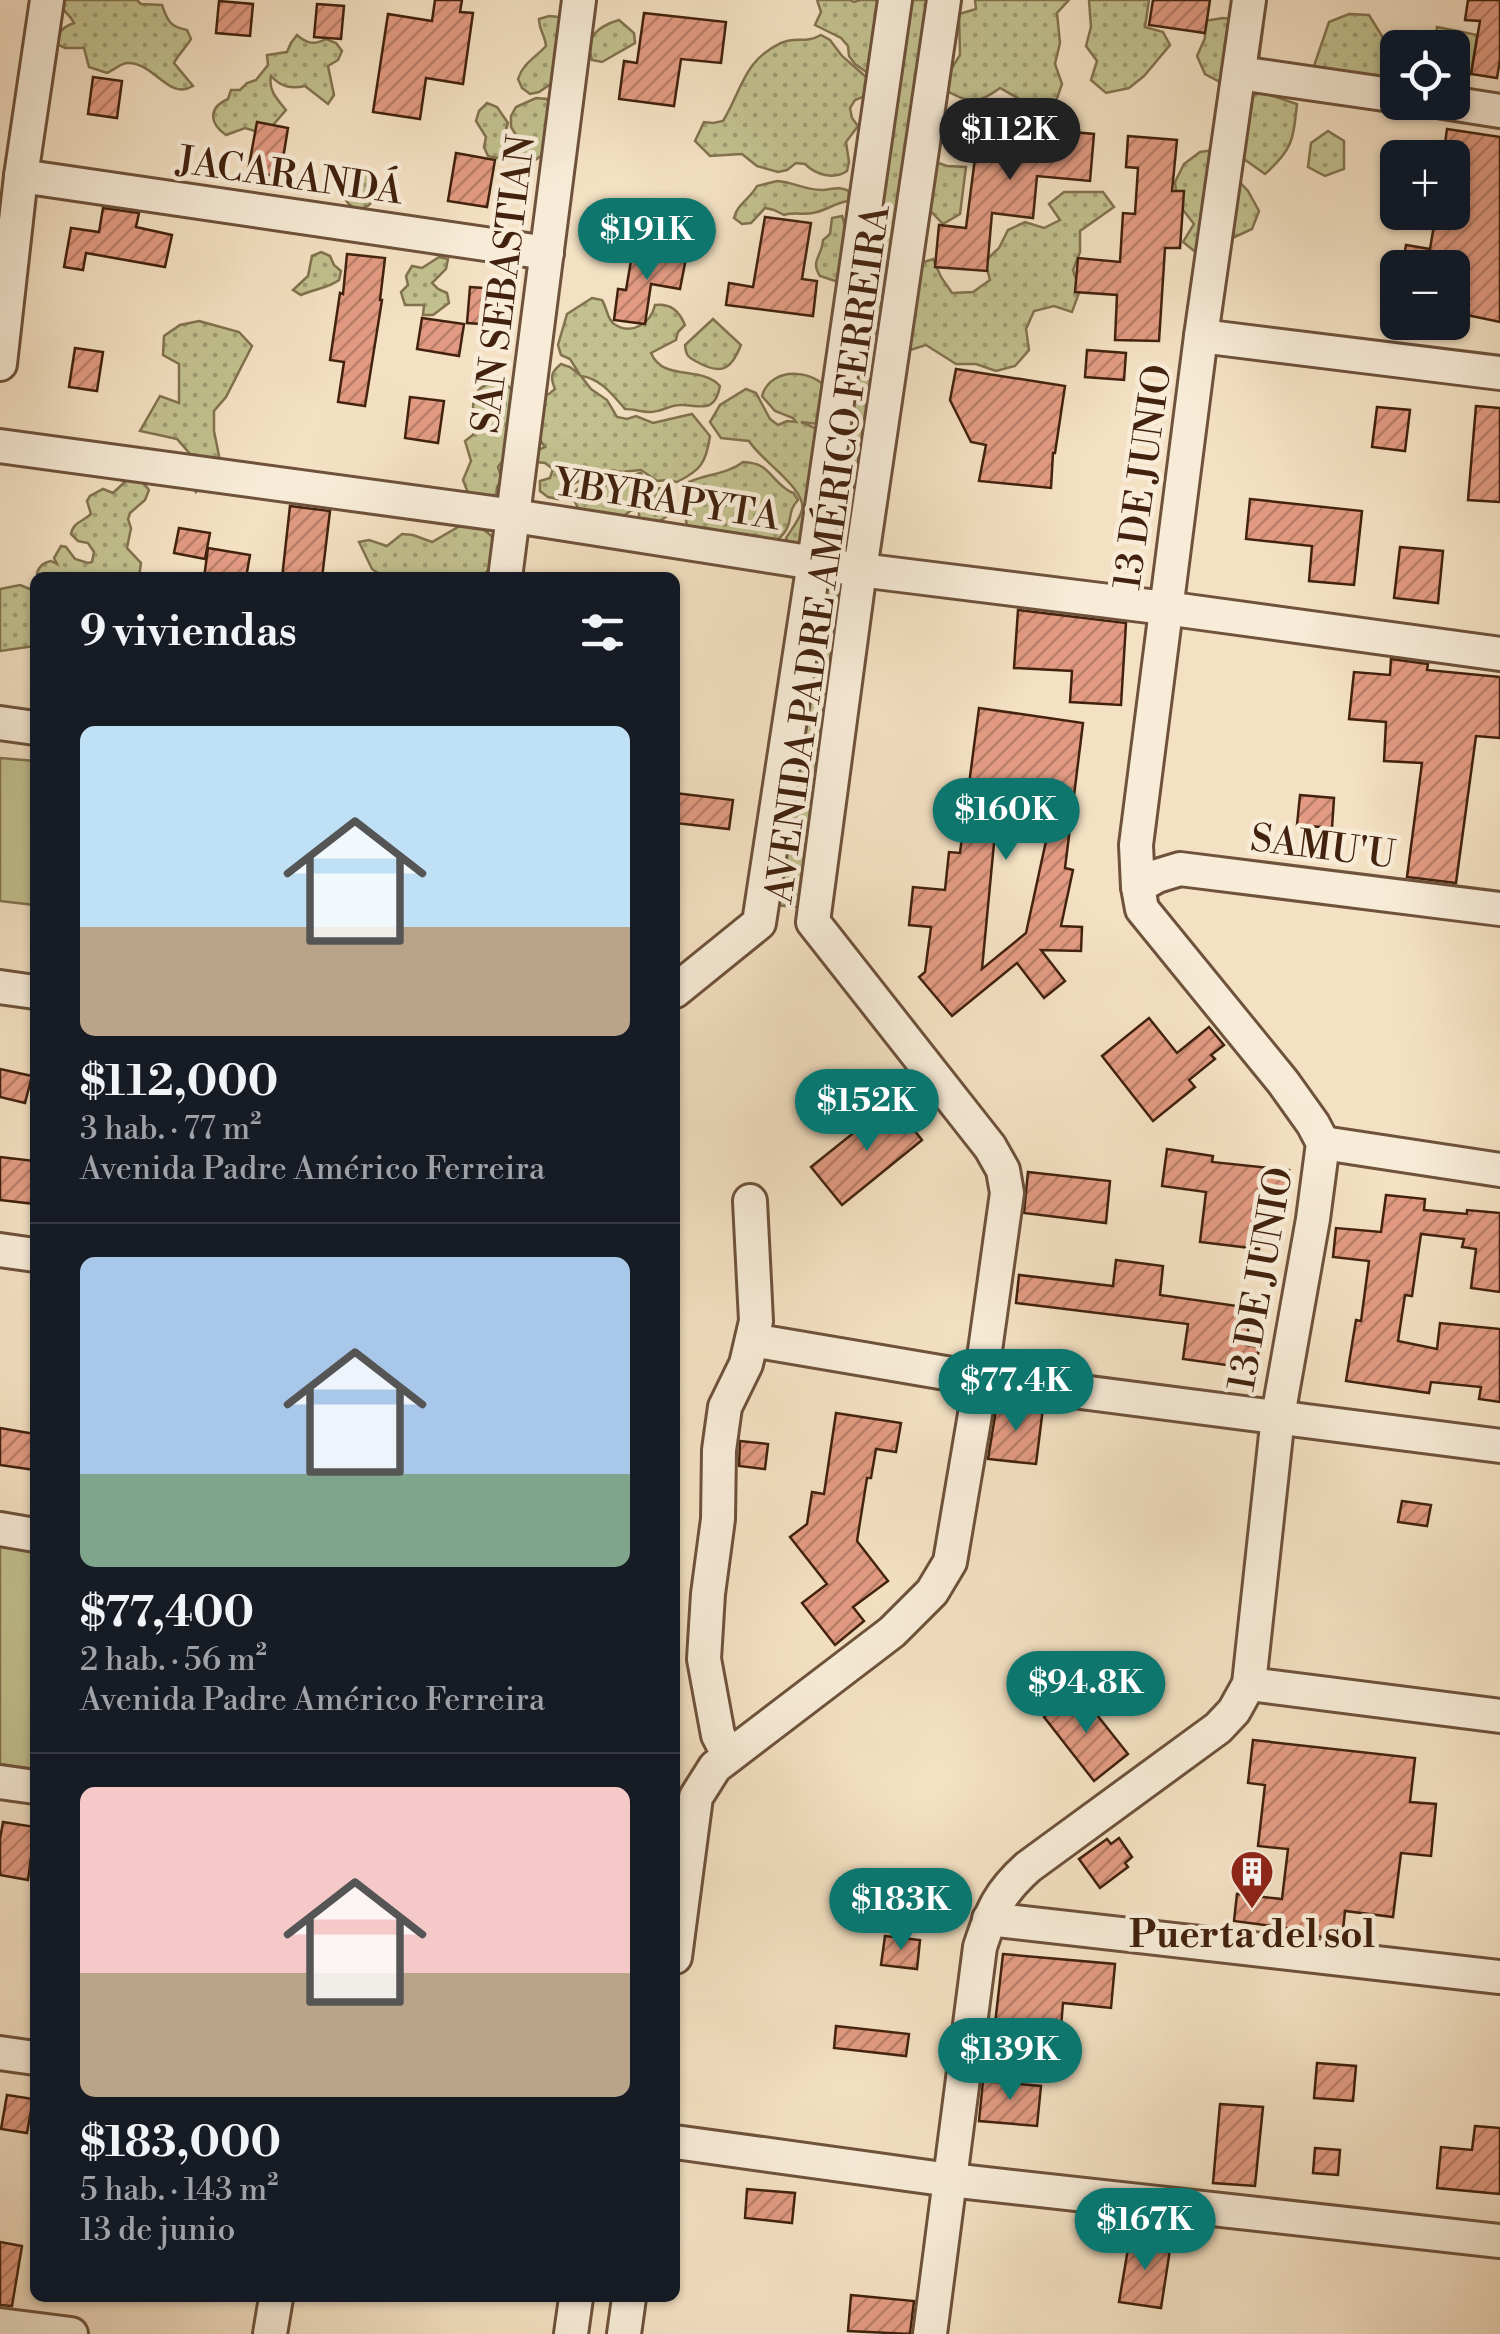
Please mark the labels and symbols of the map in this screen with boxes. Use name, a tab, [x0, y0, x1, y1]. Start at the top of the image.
pin: $112K	[940, 98, 1080, 183]
street label: SAN SEBASTIAN	[463, 132, 546, 436]
street label: JACARANDÁ	[172, 134, 407, 216]
pin: $191K	[577, 198, 717, 283]
street label: AVENIDA PADRE AMÉRICO FERREIRA	[753, 201, 901, 907]
street label: 13 DE JUNIO	[1104, 362, 1183, 593]
street label: YBYRAPYTA	[549, 459, 784, 542]
pin: $160K	[936, 778, 1076, 863]
street label: SAMU'U	[1248, 815, 1398, 880]
pin: $152K	[797, 1069, 937, 1154]
street label: 13 DE JUNIO	[1219, 1164, 1304, 1395]
pin: $77.4K	[935, 1349, 1097, 1434]
pin: $94.8K	[1005, 1651, 1167, 1736]
building icon: Puerta del sol	[1229, 1849, 1275, 1910]
pin: $183K	[831, 1868, 971, 1953]
place label: Puerta del sol	[1129, 1912, 1375, 1959]
pin: $139K	[940, 2018, 1080, 2103]
pin: $167K	[1075, 2188, 1215, 2273]

